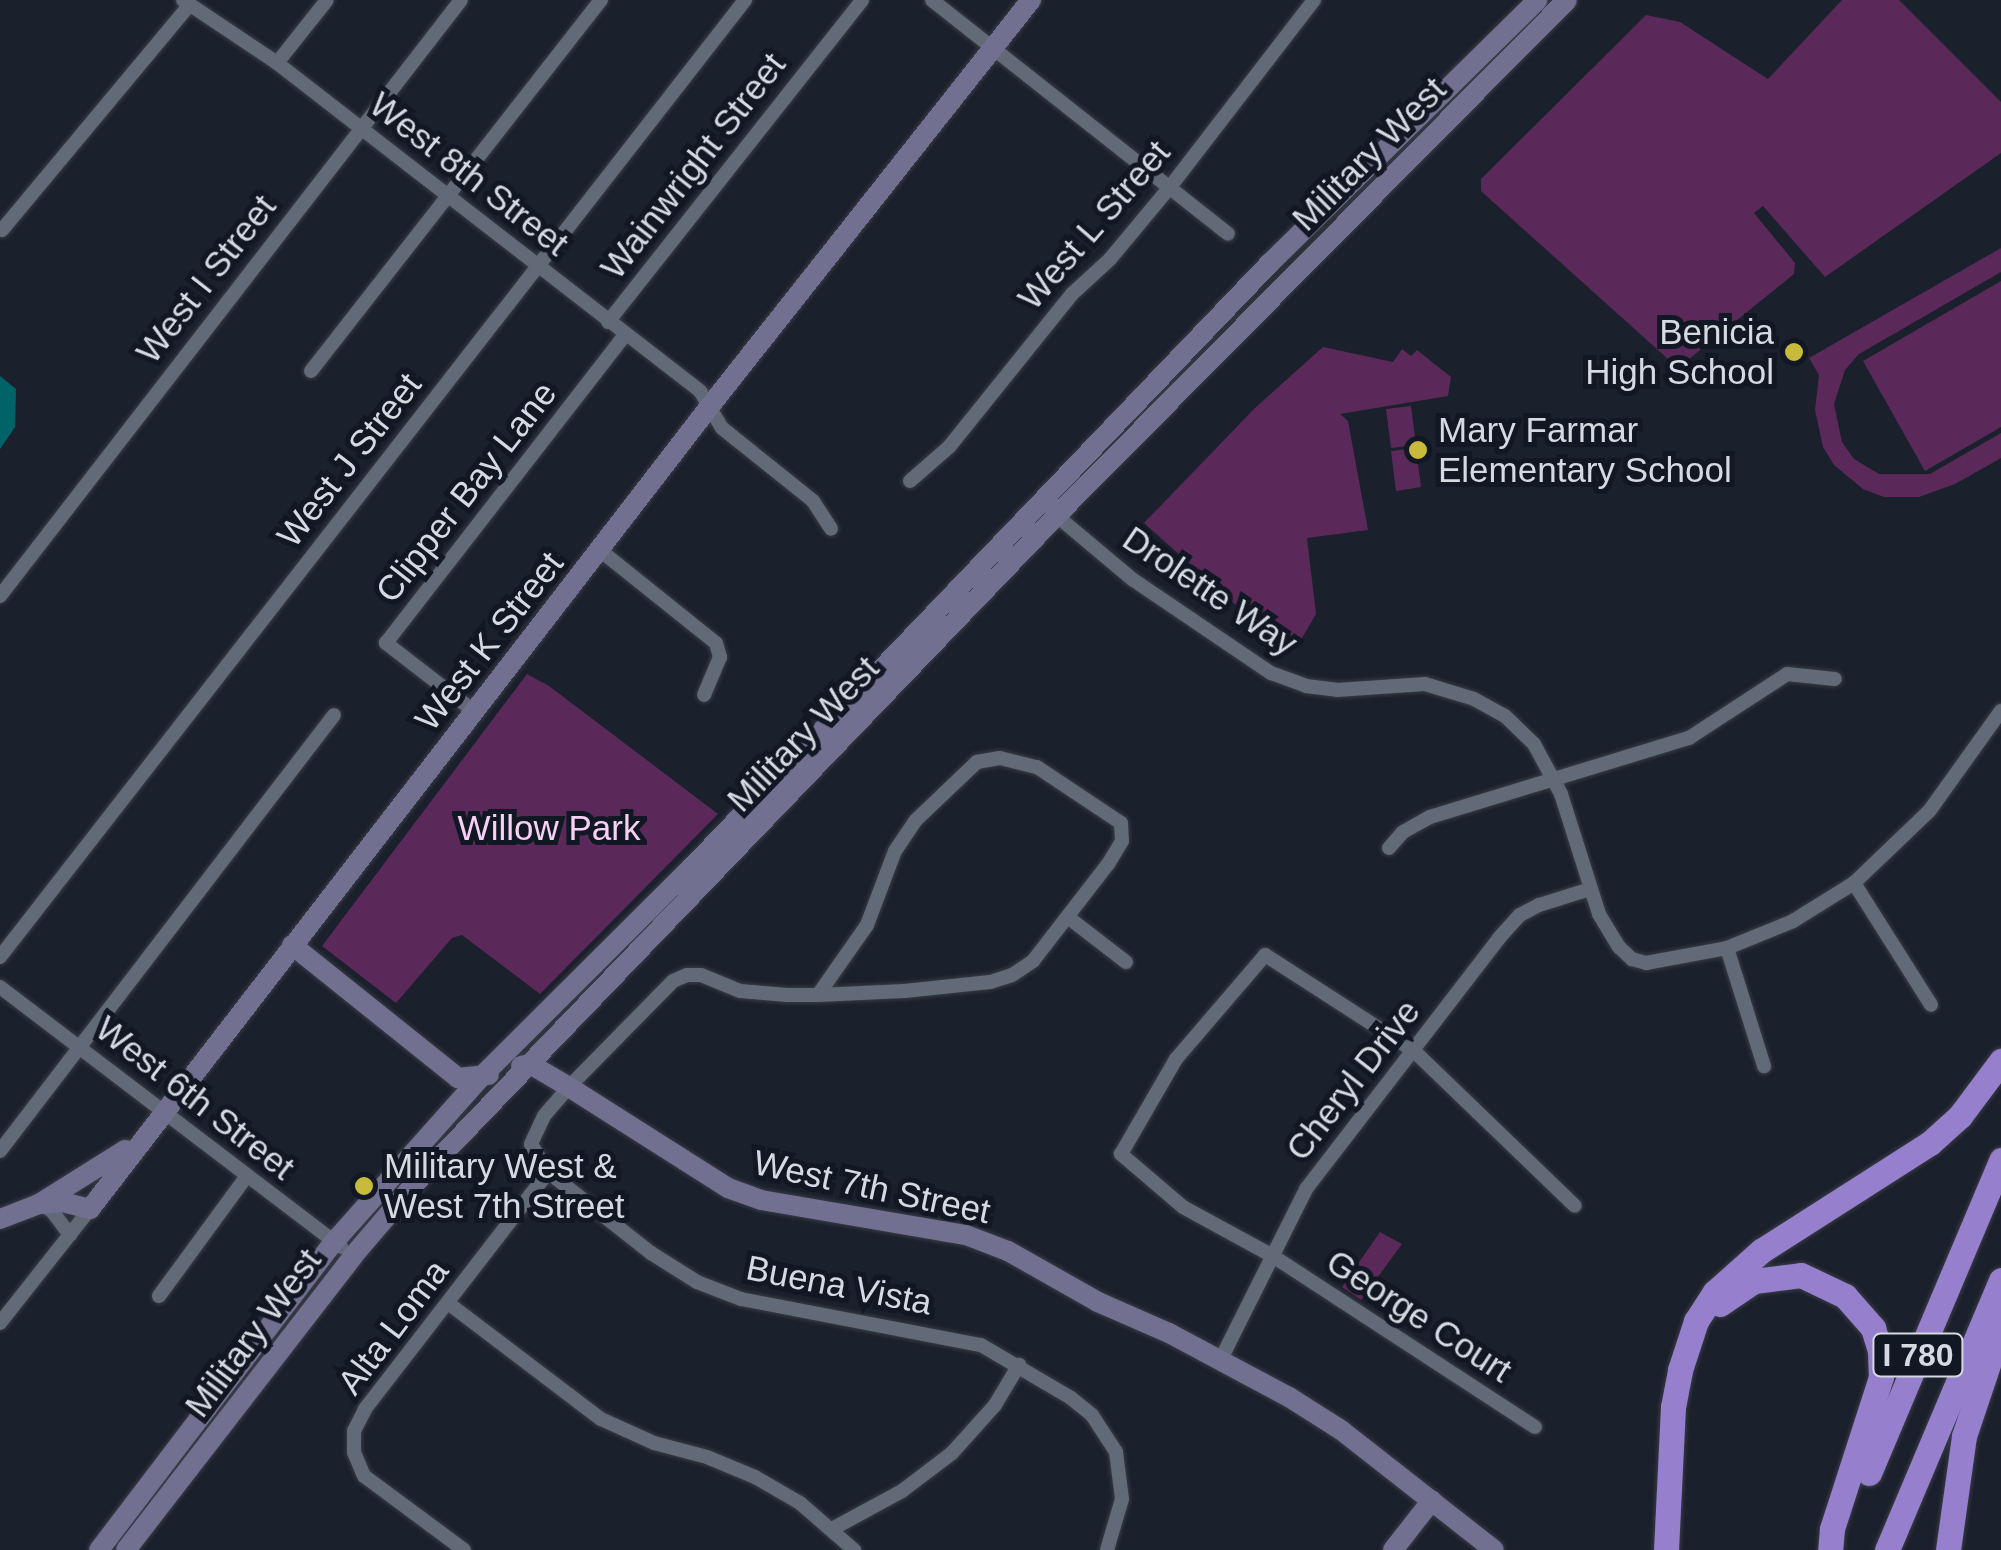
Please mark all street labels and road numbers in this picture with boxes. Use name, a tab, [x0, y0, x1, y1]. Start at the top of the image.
street label: Wainwright Street	[592, 45, 794, 287]
street label: Military West	[1284, 69, 1454, 239]
street label: West 8th Street	[361, 83, 577, 265]
street label: West L Street	[1009, 131, 1179, 319]
street label: West I Street	[127, 187, 285, 371]
street label: West J Street	[268, 365, 430, 555]
street label: Clipper Bay Lane	[367, 373, 565, 611]
street label: Drolette Way	[1115, 517, 1305, 665]
street label: West K Street	[406, 543, 572, 739]
street label: Military West	[719, 648, 887, 820]
street label: Cheryl Drive	[1277, 991, 1429, 1169]
street label: West 6th Street	[87, 1007, 303, 1189]
street label: West 7th Street	[750, 1141, 994, 1233]
street label: Military West	[176, 1241, 330, 1425]
street label: George Court	[1319, 1241, 1519, 1391]
street label: Buena Vista	[743, 1246, 935, 1324]
street label: Alta Loma	[329, 1251, 457, 1403]
road number: I 780	[1870, 1328, 1966, 1382]

